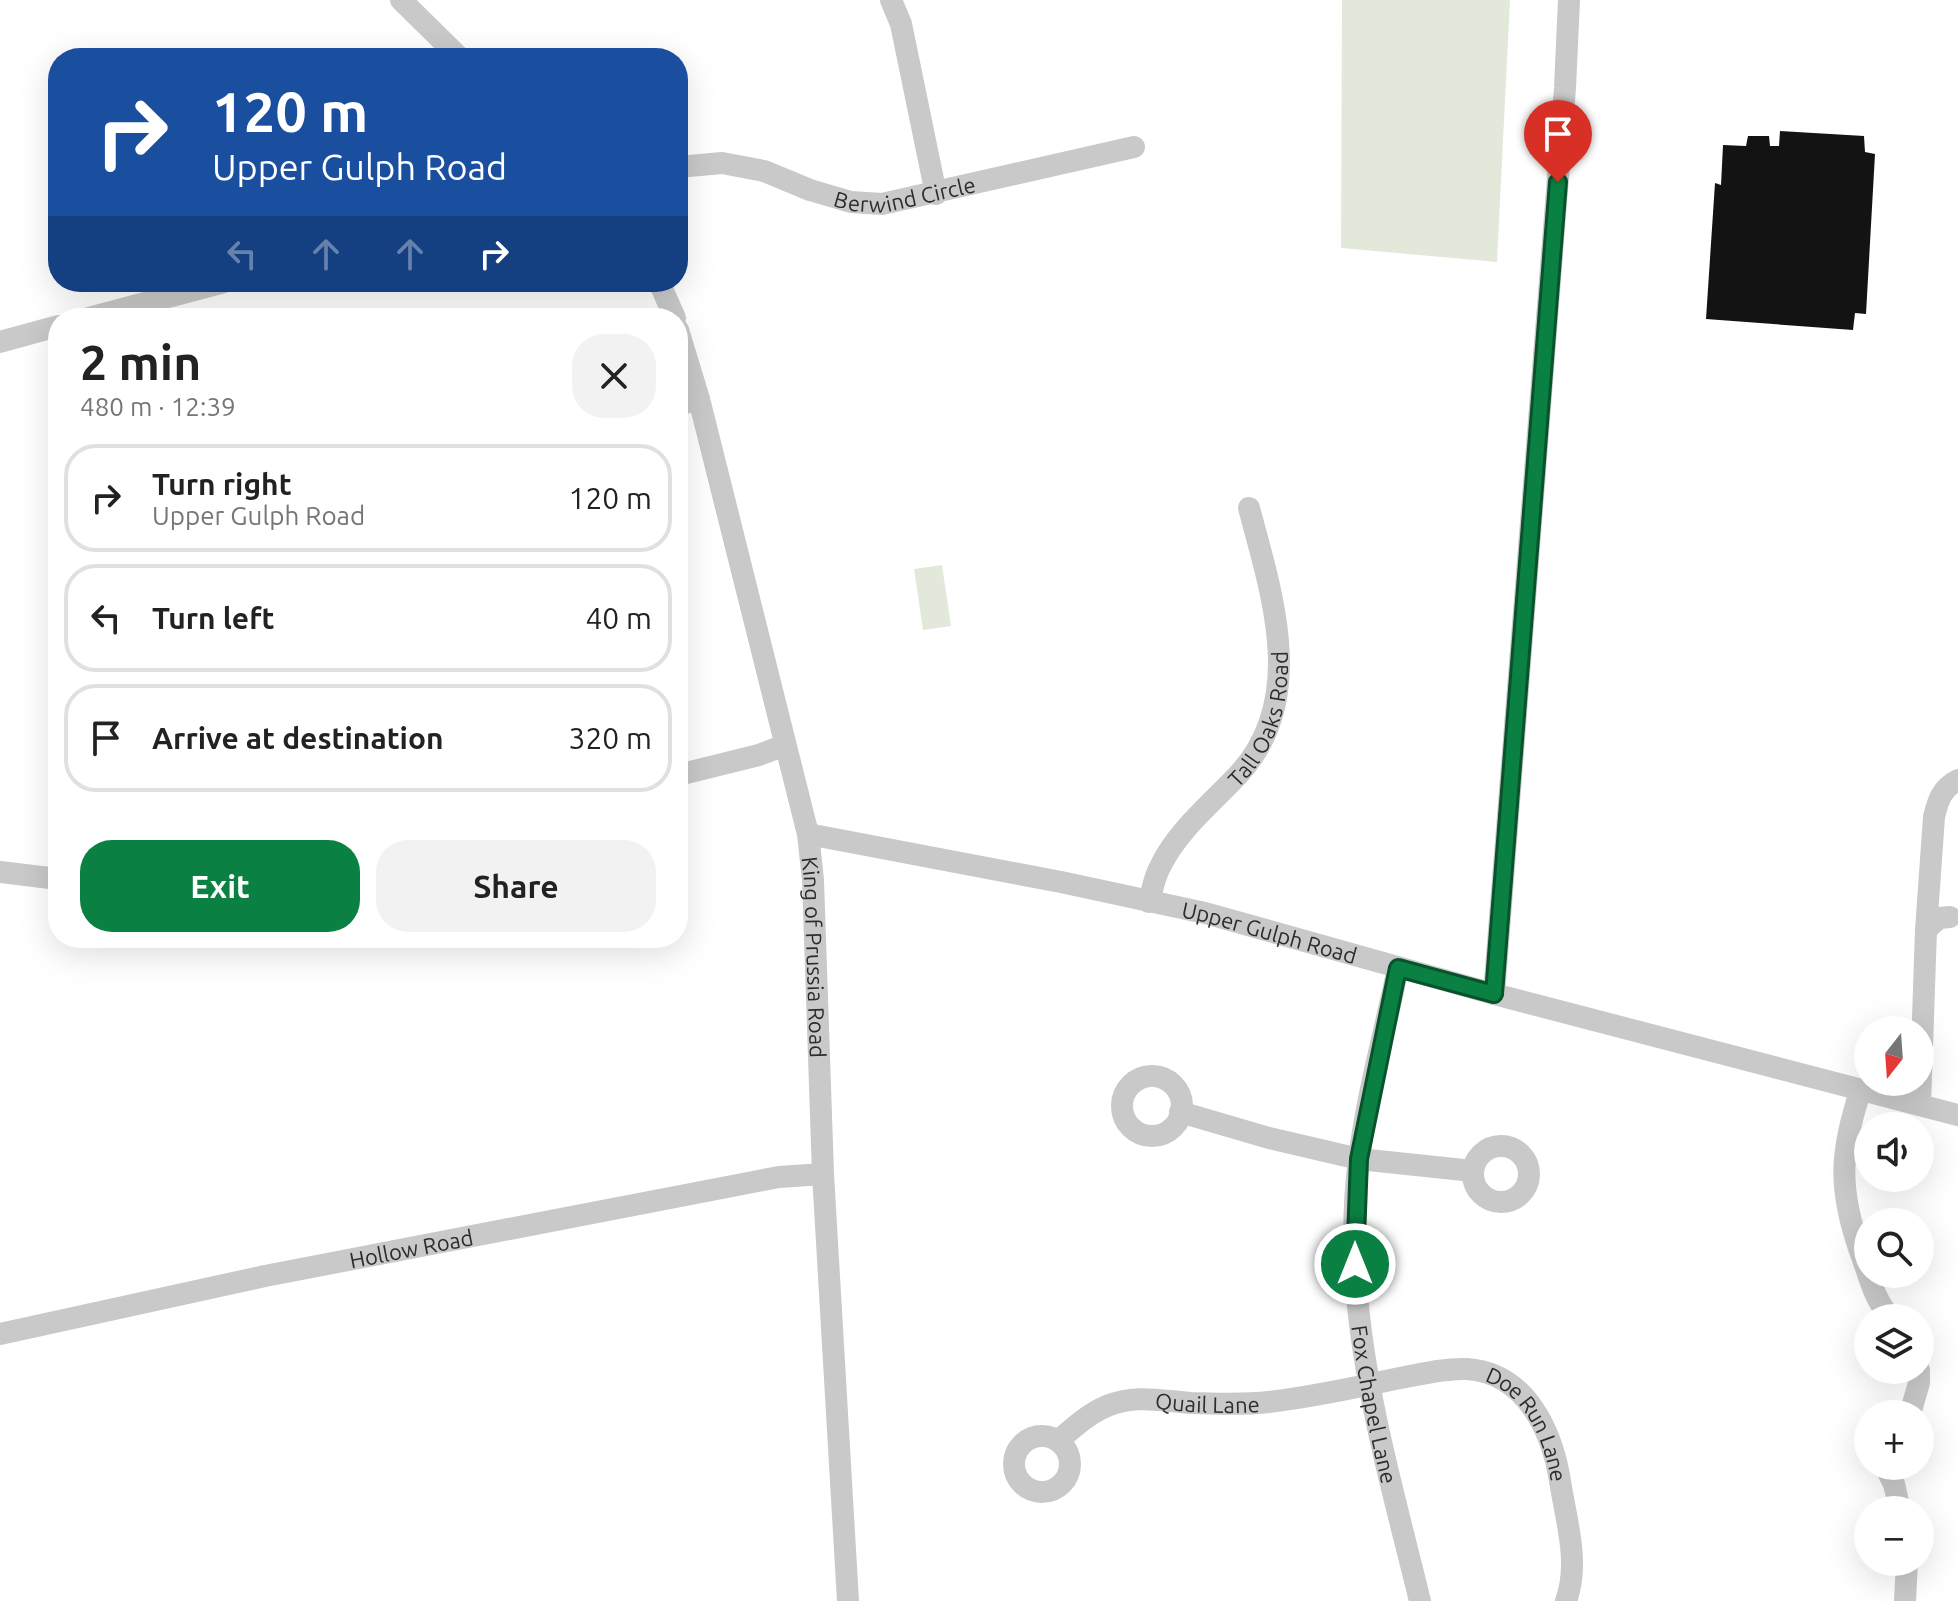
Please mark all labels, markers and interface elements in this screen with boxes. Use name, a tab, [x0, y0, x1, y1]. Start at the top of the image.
icon: right	[80, 80, 184, 184]
text: 120 m	[212, 80, 368, 143]
pin	[1524, 100, 1592, 182]
icon: arrive	[1536, 112, 1580, 156]
text: Upper Gulph Road	[212, 146, 507, 187]
street label: Berwind Circle	[831, 171, 978, 217]
icon: left	[220, 232, 264, 276]
icon: ahead	[304, 232, 348, 276]
icon: ahead	[388, 232, 432, 276]
icon: right	[472, 232, 516, 276]
button: close	[572, 334, 656, 418]
text: 2 min	[80, 335, 201, 389]
text: 480 m · 12:39	[80, 392, 236, 421]
text: Turn right	[152, 467, 292, 501]
icon: right	[84, 476, 128, 520]
text: 120 m	[568, 481, 652, 515]
text: Upper Gulph Road	[152, 501, 365, 530]
icon: left	[84, 596, 128, 640]
text: Turn left	[152, 601, 274, 635]
text: 40 m	[585, 601, 652, 635]
street label: Tall Oaks Road	[1222, 651, 1292, 791]
icon: arrive	[84, 716, 128, 760]
text: Arrive at destination	[152, 721, 444, 755]
text: 320 m	[568, 721, 652, 755]
button: Exit	[80, 840, 360, 932]
button: Share	[376, 840, 656, 932]
street label: King of Prussia Road	[798, 855, 832, 1058]
street label: Upper Gulph Road	[1180, 896, 1360, 968]
north arrow	[1854, 1016, 1934, 1096]
map controls	[1854, 1016, 1934, 1576]
button: sound	[1854, 1112, 1934, 1192]
button: search	[1854, 1208, 1934, 1288]
position arrow	[1313, 1222, 1397, 1306]
street label: Hollow Road	[347, 1224, 475, 1272]
button: layers	[1854, 1304, 1934, 1384]
street label: Fox Chapel Lane	[1348, 1323, 1403, 1486]
street label: Doe Run Lane	[1483, 1361, 1572, 1483]
street label: Quail Lane	[1154, 1387, 1260, 1417]
button: +	[1854, 1400, 1934, 1480]
button: −	[1854, 1496, 1934, 1576]

